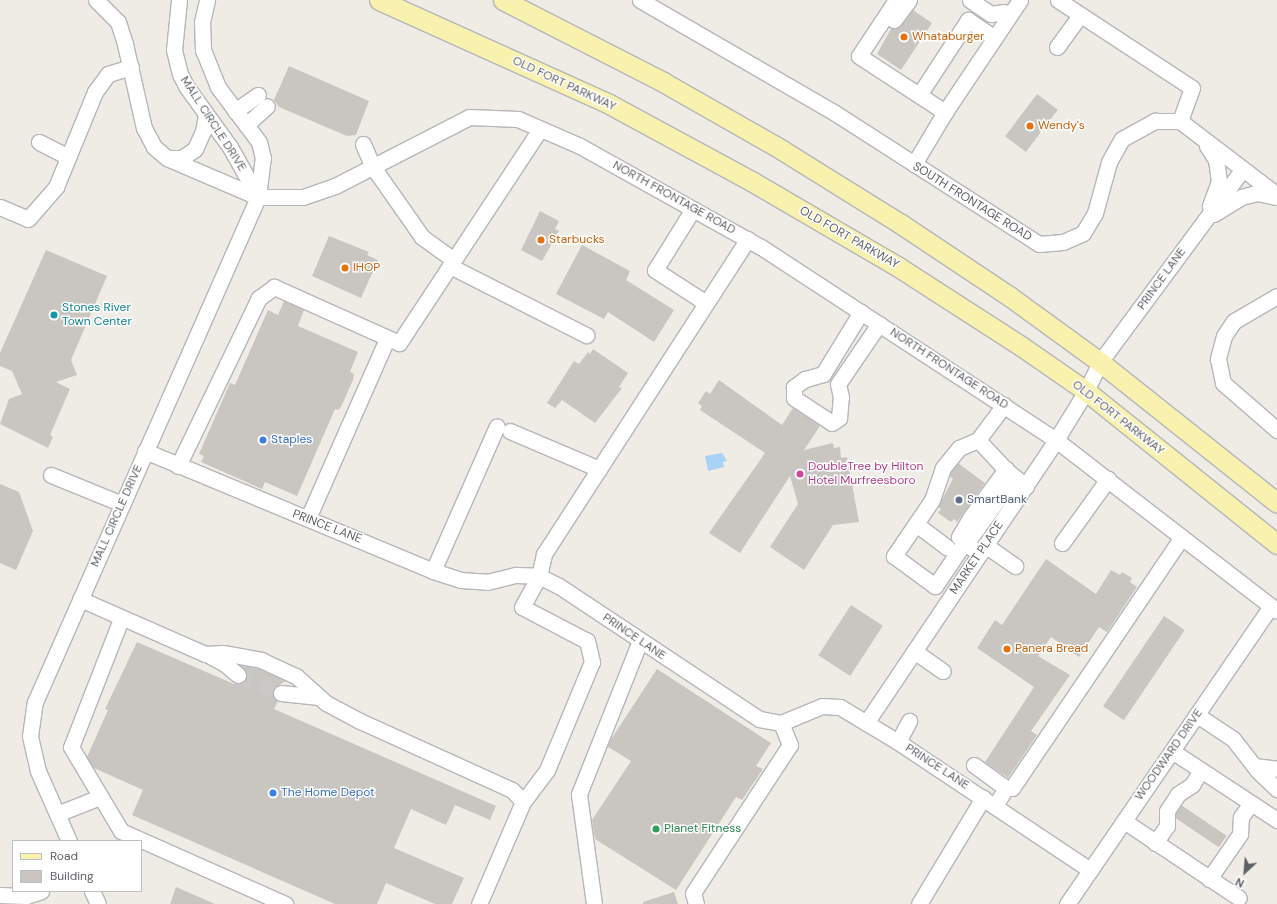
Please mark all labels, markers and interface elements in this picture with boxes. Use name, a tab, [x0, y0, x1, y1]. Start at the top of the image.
place label: Whataburger	[912, 30, 985, 44]
marker: Whataburger	[899, 32, 909, 42]
street label: OLD FORT PARKWAY	[510, 54, 618, 114]
street label: MALL CIRCLE DRIVE	[177, 74, 249, 174]
place label: Wendy's	[1038, 119, 1085, 133]
marker: Wendy's	[1025, 121, 1035, 131]
street label: NORTH FRONTAGE ROAD	[610, 158, 738, 238]
street label: SOUTH FRONTAGE ROAD	[910, 159, 1034, 245]
street label: OLD FORT PARKWAY	[797, 204, 901, 272]
place label: Starbucks	[549, 233, 605, 247]
marker: Starbucks	[536, 235, 546, 245]
street label: PRINCE LANE	[1135, 245, 1189, 313]
place label: IHOP	[353, 261, 380, 275]
marker: IHOP	[340, 263, 350, 273]
place label: Stones River Town Center	[62, 301, 132, 329]
marker: Stones River Town Center	[49, 310, 59, 320]
street label: NORTH FRONTAGE ROAD	[887, 325, 1011, 413]
street label: OLD FORT PARKWAY	[1069, 378, 1167, 458]
place label: Staples	[271, 433, 312, 447]
marker: Staples	[258, 435, 268, 445]
place label: DoubleTree by Hilton Hotel Murfreesboro	[808, 460, 923, 488]
street label: MALL CIRCLE DRIVE	[88, 463, 146, 569]
marker: DoubleTree by Hilton Hotel Murfreesboro	[795, 469, 805, 479]
place label: SmartBank	[967, 493, 1027, 507]
marker: SmartBank	[954, 495, 964, 505]
street label: PRINCE LANE	[290, 507, 364, 547]
street label: MARKET PLACE	[947, 519, 1007, 597]
street label: PRINCE LANE	[600, 611, 668, 663]
place label: Panera Bread	[1015, 642, 1088, 656]
marker: Panera Bread	[1002, 644, 1012, 654]
street label: WOODWARD DRIVE	[1132, 707, 1206, 803]
street label: PRINCE LANE	[902, 741, 972, 793]
place label: The Home Depot	[281, 786, 375, 800]
marker: The Home Depot	[268, 788, 278, 798]
place label: Planet Fitness	[664, 822, 741, 836]
marker: Planet Fitness	[651, 824, 661, 834]
legend	[12, 840, 142, 892]
text: Road	[50, 848, 78, 864]
north arrow	[1225, 852, 1265, 892]
text: Building	[50, 868, 94, 884]
text: N	[1233, 875, 1246, 891]

